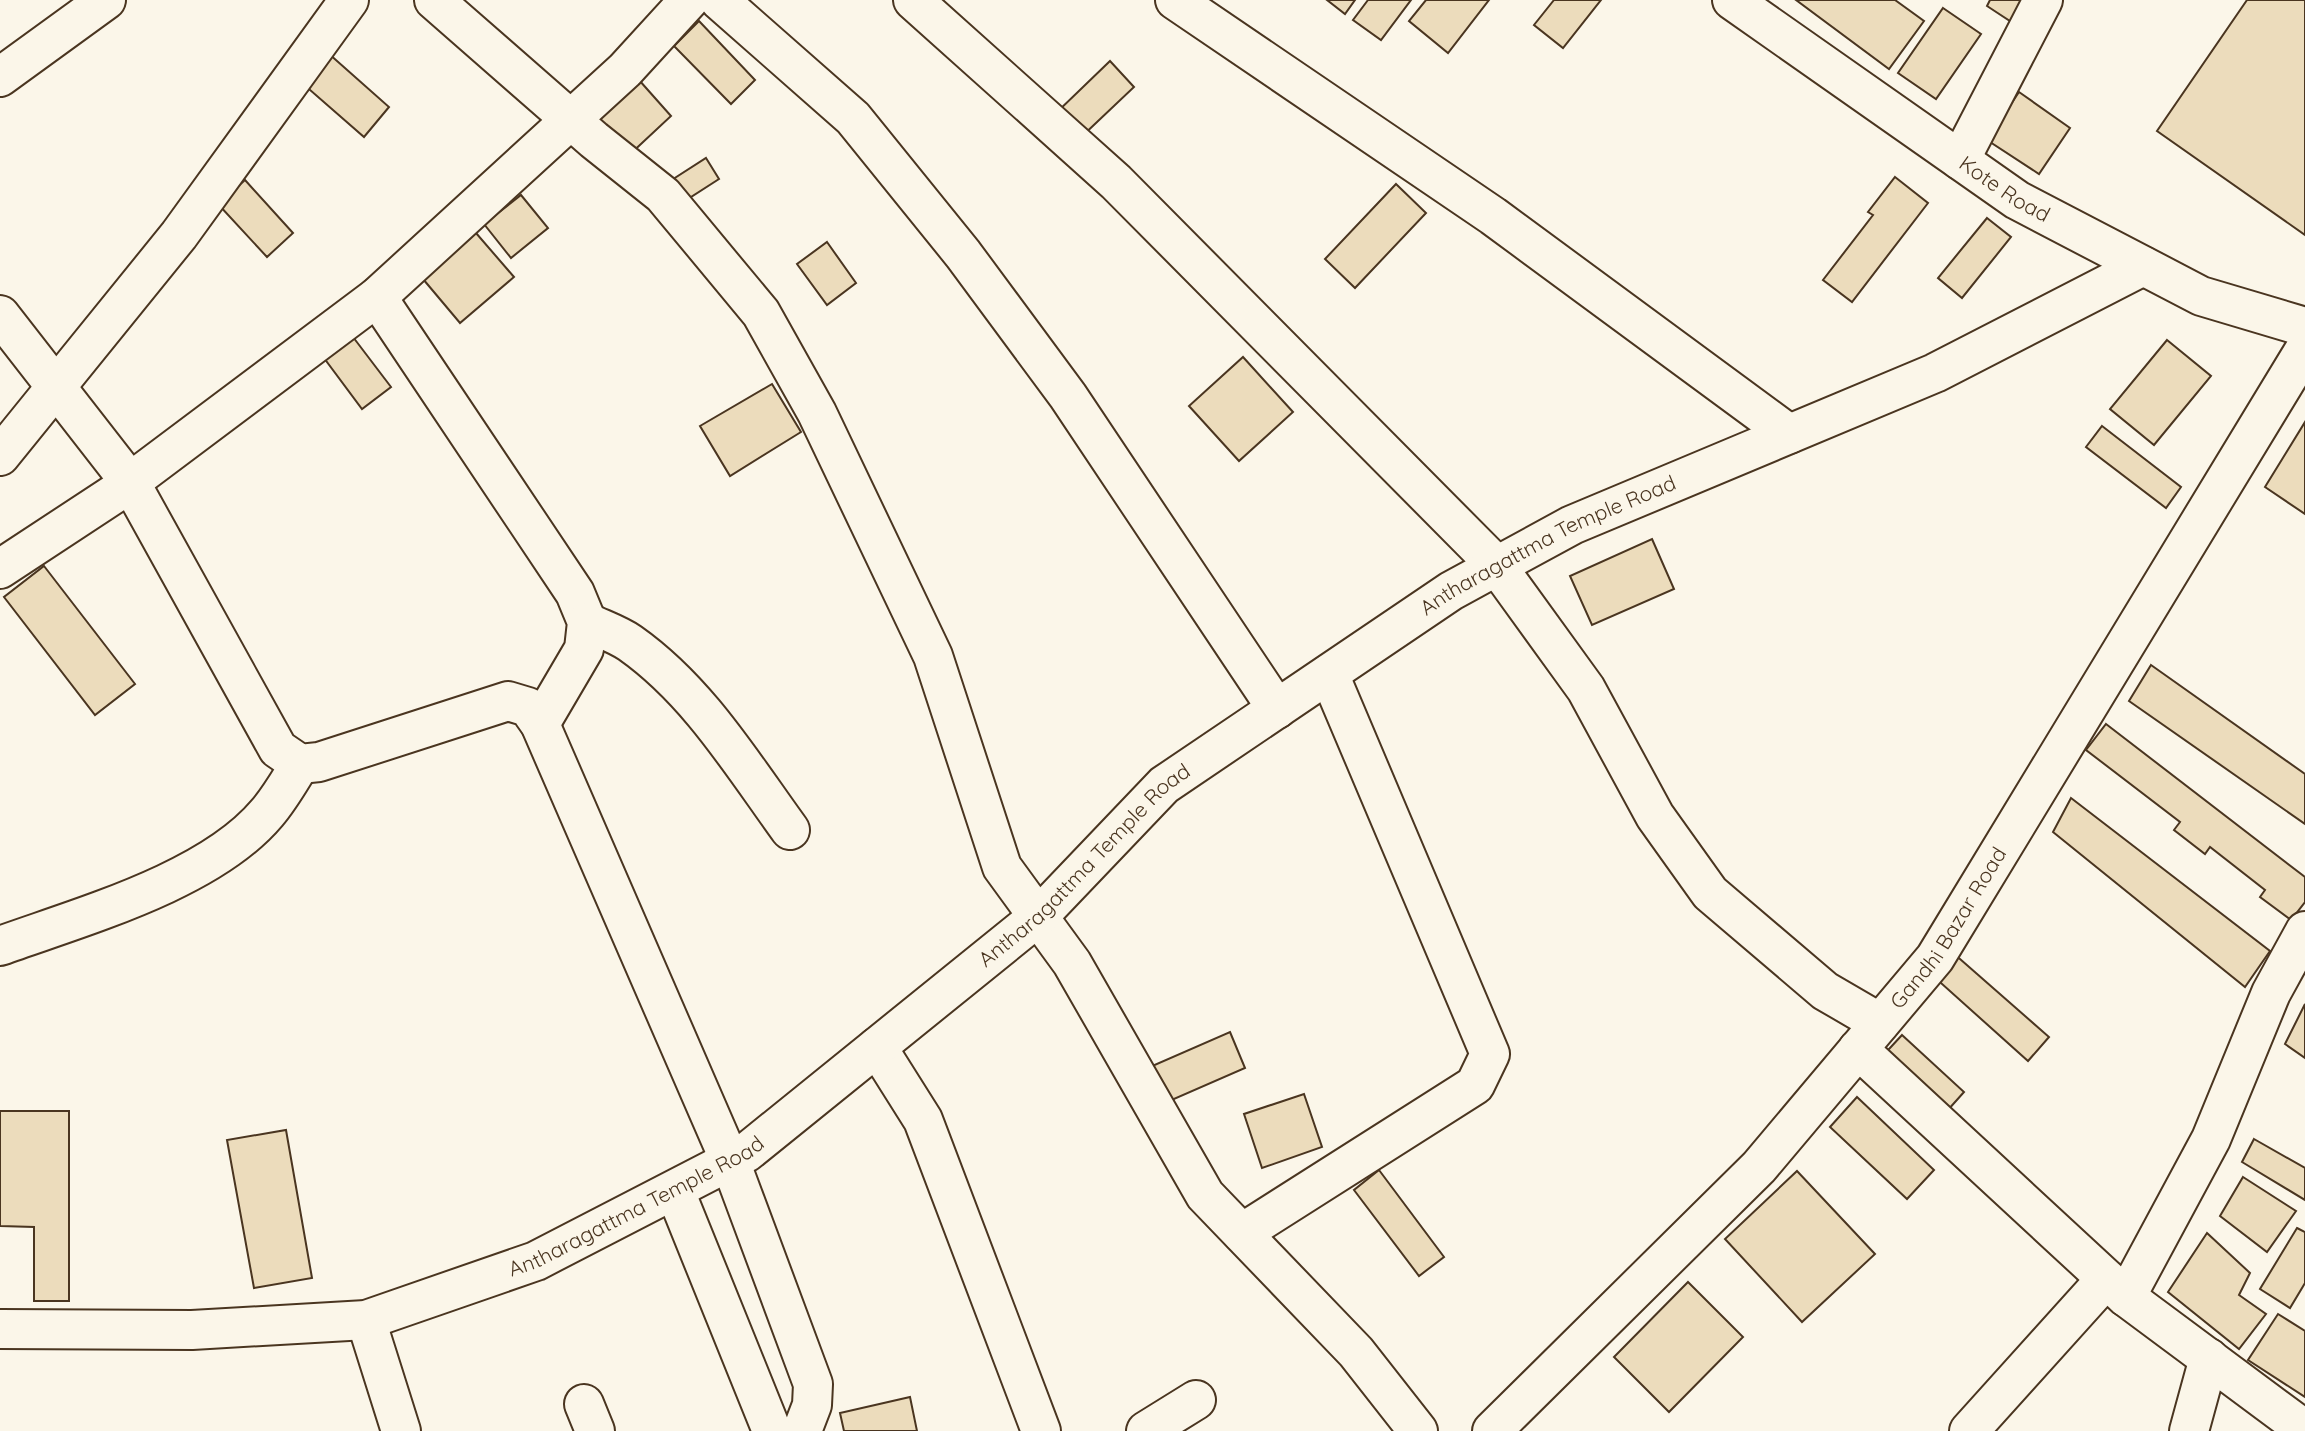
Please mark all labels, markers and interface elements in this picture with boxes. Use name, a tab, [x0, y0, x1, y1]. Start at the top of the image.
street label: Kote Road	[1955, 150, 2055, 227]
street label: Antharagattma Temple Road	[1414, 469, 1679, 620]
street label: Antharagattma Temple Road	[973, 757, 1195, 972]
street label: Gandhi Bazar Road	[1884, 842, 2011, 1014]
street label: Antharagattma Temple Road	[505, 1130, 769, 1282]

